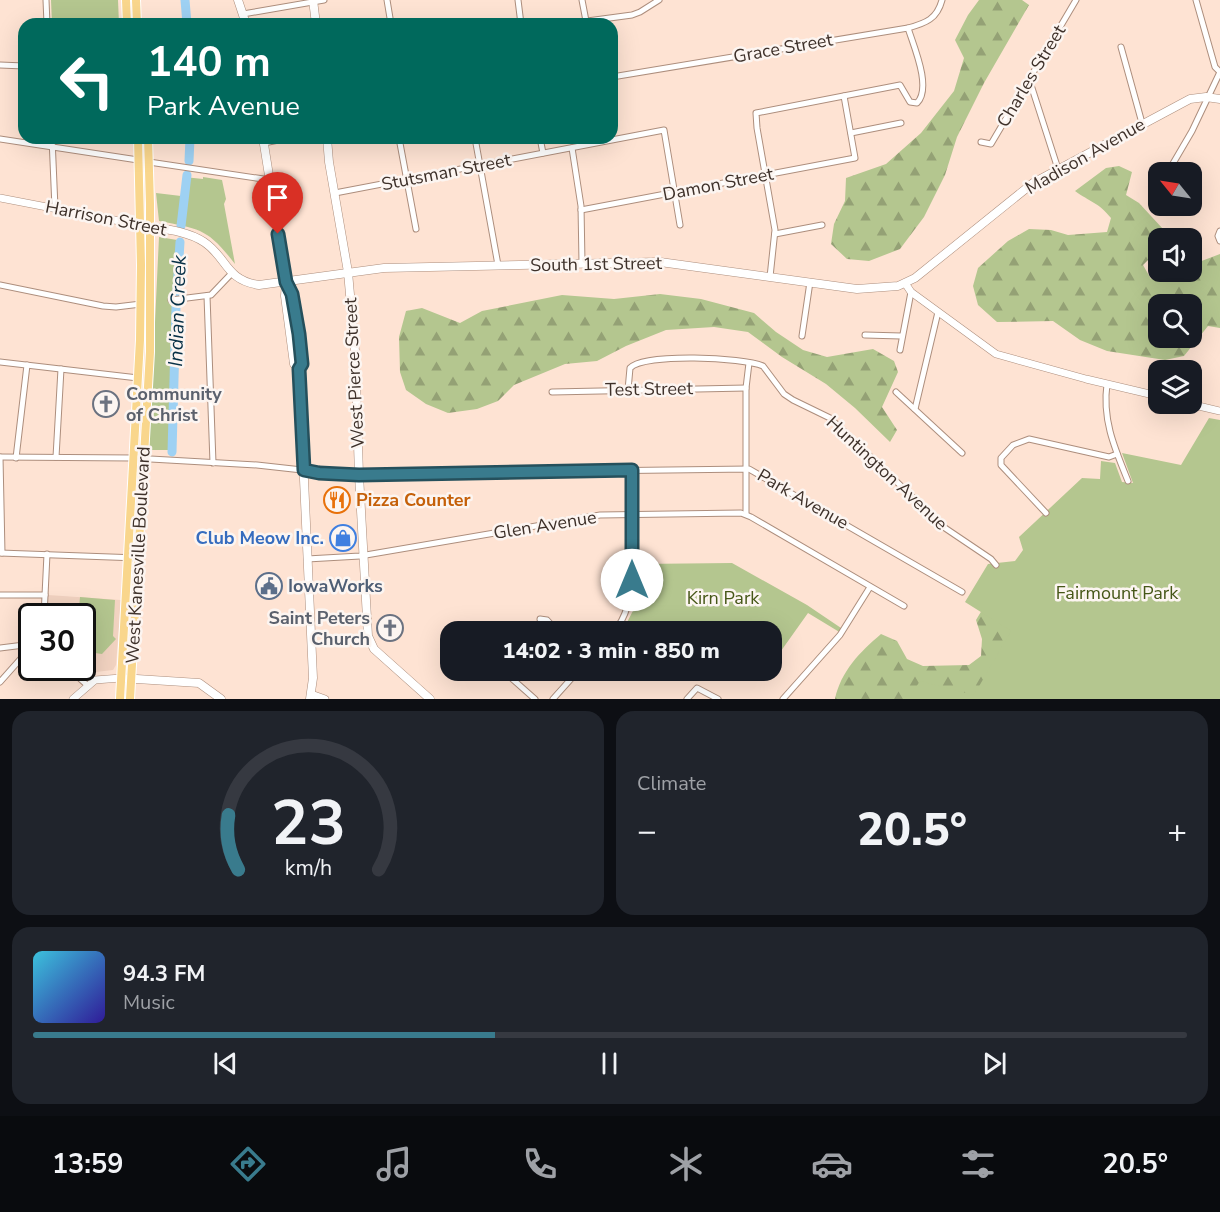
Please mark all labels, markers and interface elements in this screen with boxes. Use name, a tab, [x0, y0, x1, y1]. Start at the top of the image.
street label: Charles Street	[991, 20, 1071, 132]
street label: Grace Street	[731, 27, 835, 69]
text: 140 m	[147, 34, 271, 91]
icon: left	[48, 42, 126, 120]
text: Park Avenue	[147, 88, 300, 125]
street label: Madison Avenue	[1021, 112, 1149, 200]
street label: Stutsman Street	[379, 148, 513, 196]
street label: Damon Street	[661, 161, 776, 206]
north arrow	[1148, 162, 1202, 216]
map controls	[1148, 162, 1202, 414]
pin	[252, 172, 303, 234]
icon: arrive	[261, 181, 294, 214]
street label: Harrison Street	[43, 194, 169, 242]
button: sound	[1148, 228, 1202, 282]
street label: South 1st Street	[530, 251, 663, 277]
water label: Indian Creek	[162, 254, 193, 367]
button: search	[1148, 294, 1202, 348]
street label: West Pierce Street	[338, 296, 370, 449]
button: layers	[1148, 360, 1202, 414]
street label: Test Street	[605, 376, 694, 402]
place label: Community of Christ	[126, 382, 222, 427]
church icon: Community of Christ	[91, 389, 121, 419]
street label: Huntington Avenue	[821, 410, 953, 536]
street label: West Kanesville Boulevard	[120, 446, 156, 664]
street label: Park Avenue	[753, 463, 853, 535]
restaurant icon: Pizza Counter	[322, 485, 352, 515]
place label: Pizza Counter	[356, 488, 471, 512]
street label: Glen Avenue	[492, 505, 598, 545]
shop icon: Club Meow Inc.	[328, 523, 358, 553]
place label: Club Meow Inc.	[195, 526, 324, 550]
position arrow	[600, 548, 664, 612]
public building icon: IowaWorks	[254, 571, 284, 601]
place label: IowaWorks	[288, 574, 383, 598]
park label: Fairmount Park	[1056, 581, 1179, 605]
park label: Kirn Park	[687, 586, 760, 610]
speed limit sign: 30	[18, 603, 96, 681]
place label: Saint Peters Church	[269, 606, 370, 651]
church icon: Saint Peters Church	[375, 613, 405, 643]
text: 14:02 · 3 min · 850 m	[502, 636, 720, 666]
text: Climate	[637, 770, 706, 797]
text: 23	[271, 781, 345, 866]
text: 20.5°	[857, 800, 967, 861]
text: −	[637, 809, 657, 854]
text: +	[1167, 809, 1187, 854]
text: km/h	[284, 853, 332, 883]
text: 94.3 FM	[123, 959, 205, 989]
text: Music	[123, 989, 175, 1016]
icon: previous	[209, 1047, 242, 1080]
icon: pause	[593, 1047, 626, 1080]
icon: next	[978, 1047, 1011, 1080]
icon: directions	[227, 1143, 269, 1185]
icon: music	[373, 1143, 415, 1185]
icon: phone	[519, 1143, 561, 1185]
icon: climate	[665, 1143, 707, 1185]
icon: car	[811, 1143, 853, 1185]
icon: filters	[957, 1143, 999, 1185]
text: 13:59	[52, 1146, 123, 1183]
text: 20.5°	[1102, 1146, 1168, 1183]

